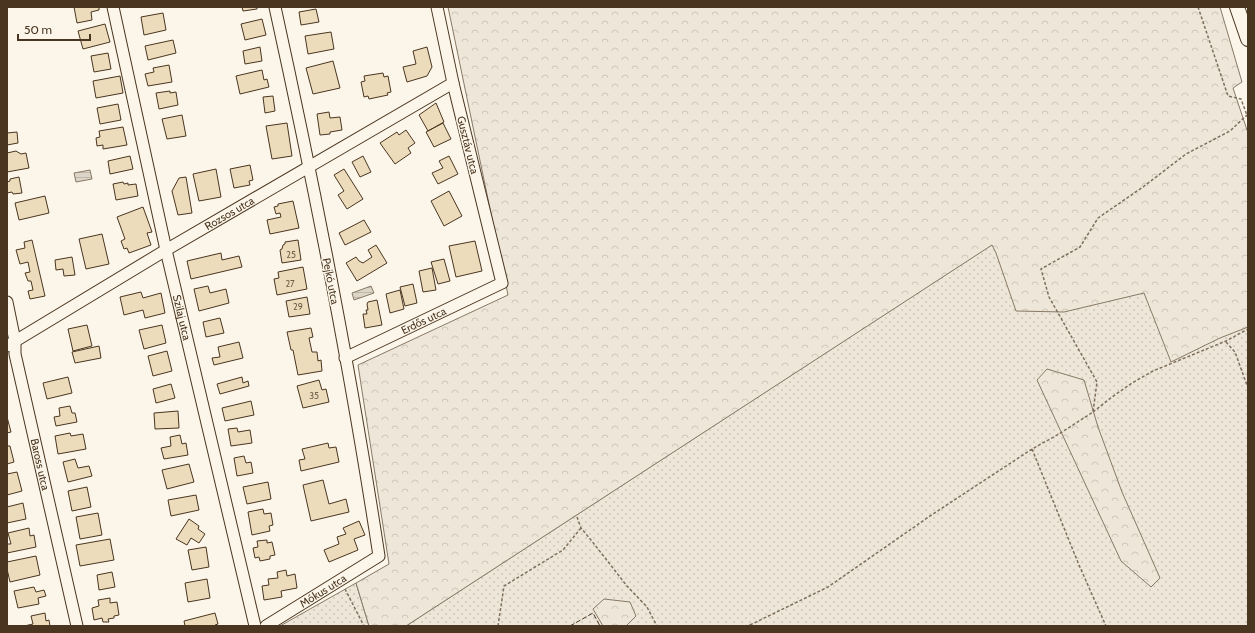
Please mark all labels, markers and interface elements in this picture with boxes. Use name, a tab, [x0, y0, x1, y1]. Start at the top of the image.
scale bar	[18, 16, 90, 42]
text: 50 m	[24, 22, 52, 37]
street label: Gusztáv utca	[454, 115, 482, 176]
street label: Rozsos utca	[202, 193, 257, 233]
house number: 25	[286, 249, 296, 260]
street label: Pejkó utca	[320, 257, 342, 306]
house number: 27	[285, 278, 295, 289]
street label: Szilaj utca	[170, 293, 194, 342]
house number: 29	[293, 301, 303, 312]
street label: Erdős utca	[399, 303, 449, 337]
house number: 35	[309, 390, 319, 401]
street label: Baross utca	[27, 437, 53, 492]
street label: Mókus utca	[297, 571, 350, 610]

